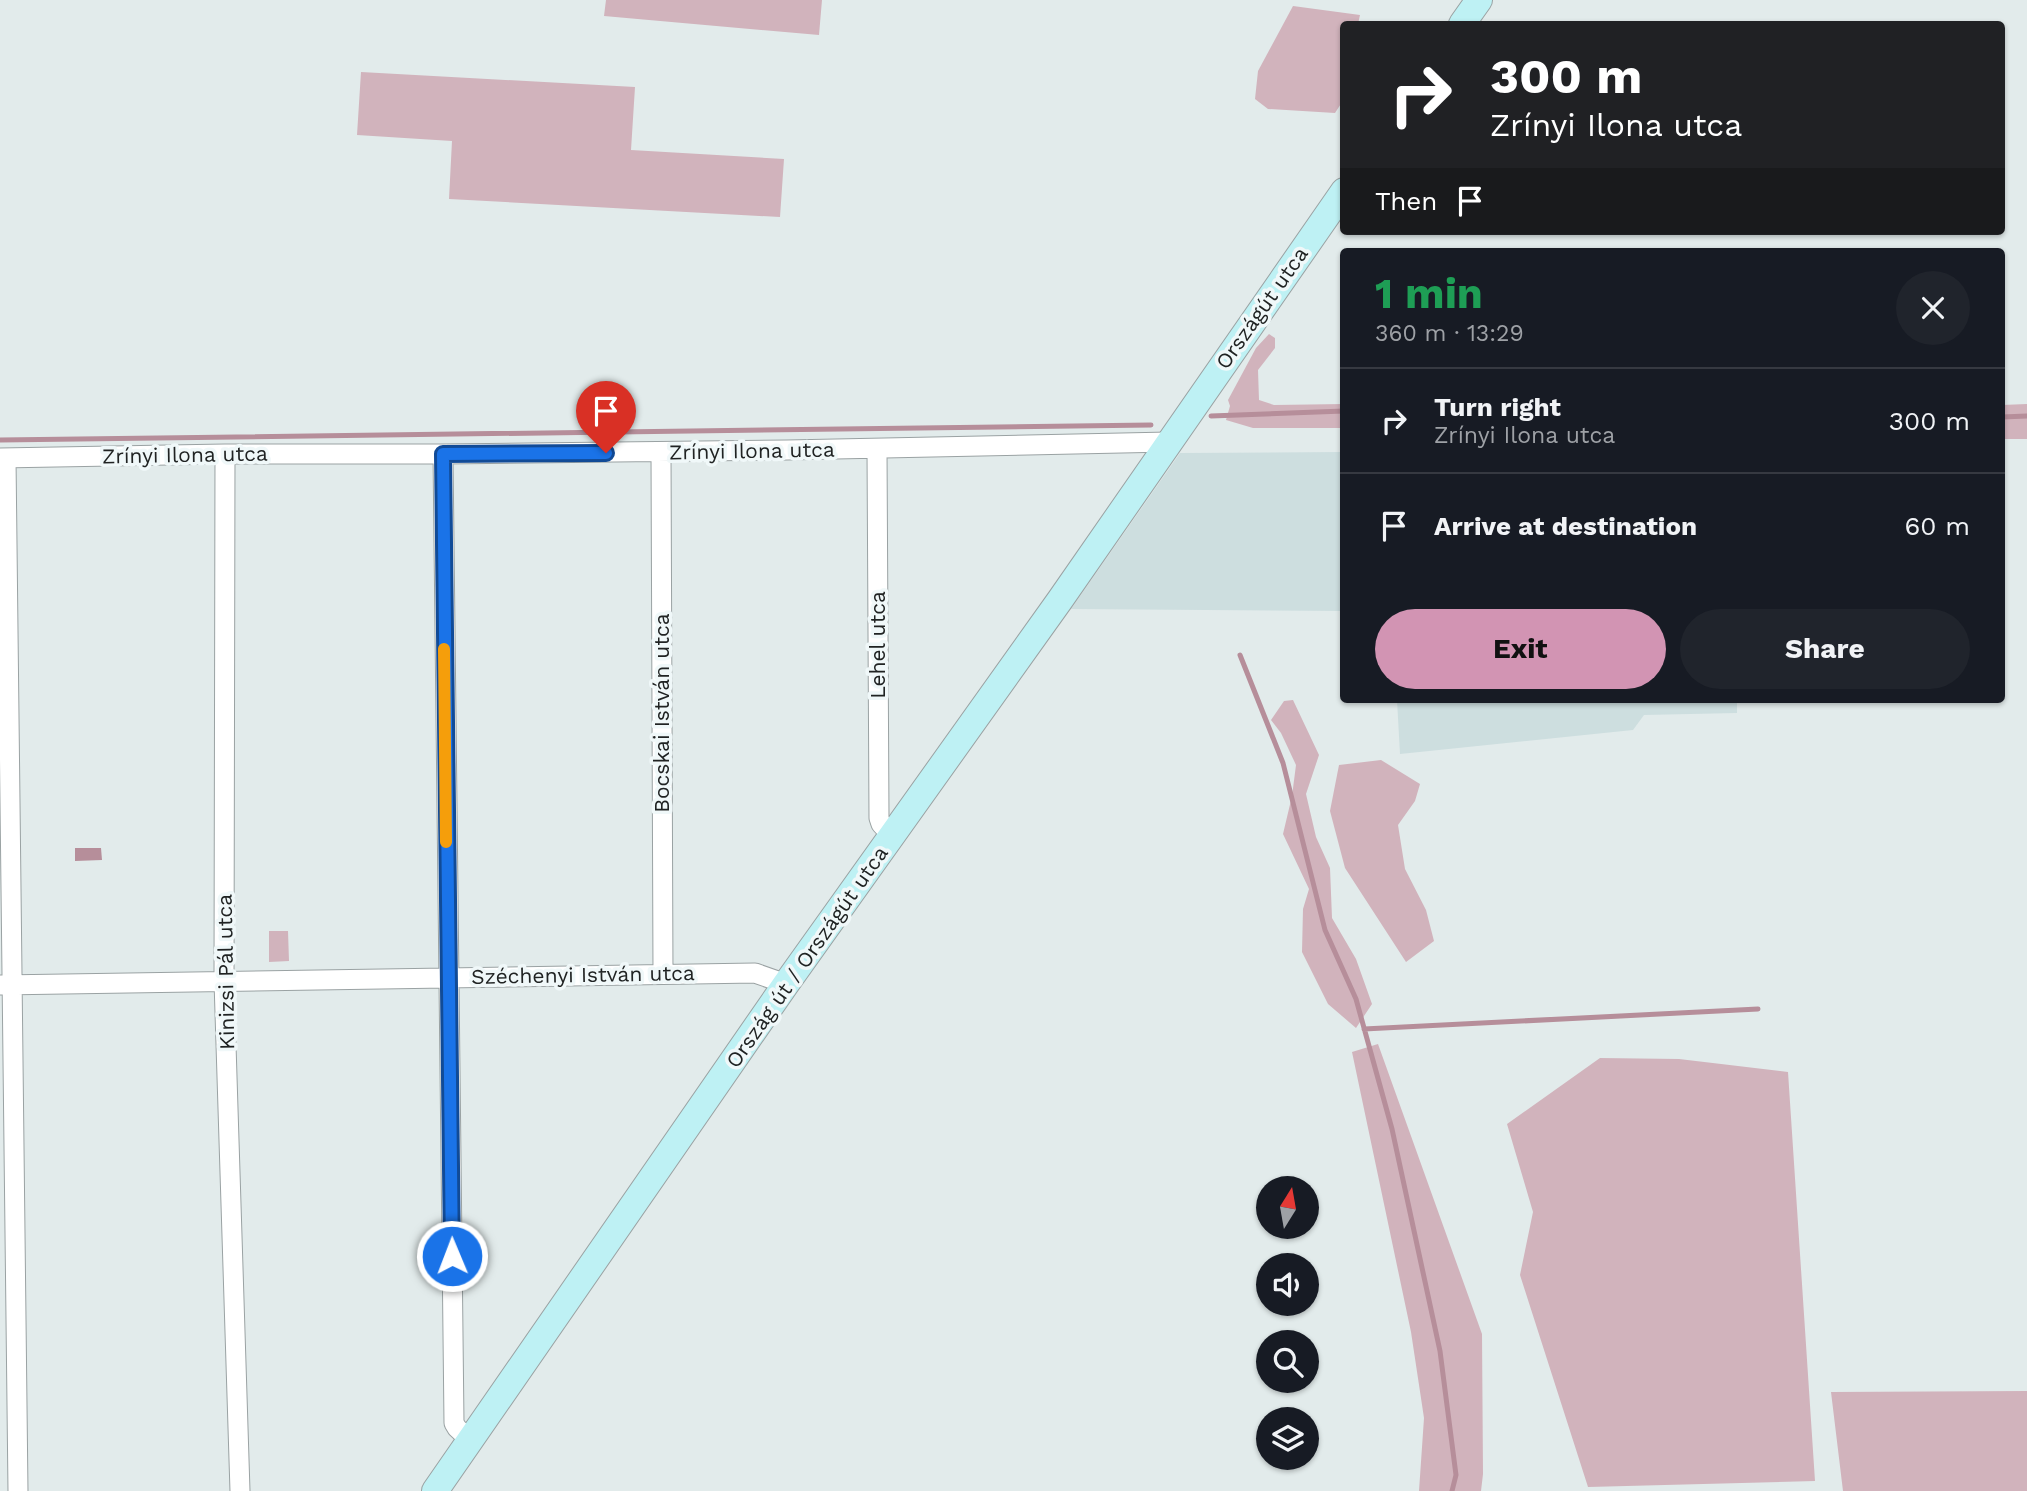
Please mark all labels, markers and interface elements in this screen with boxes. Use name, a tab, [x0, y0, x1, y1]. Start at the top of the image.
text: 300 m	[1490, 47, 1642, 105]
icon: right	[1375, 49, 1466, 140]
text: Zrínyi Ilona utca	[1490, 106, 1742, 144]
icon: arrive	[1451, 182, 1489, 220]
text: Then	[1375, 186, 1437, 216]
street label: Országút utca	[1210, 242, 1313, 374]
text: 1 min	[1375, 269, 1483, 318]
button: close	[1896, 271, 1970, 345]
text: 360 m · 13:29	[1375, 320, 1524, 347]
pin	[576, 381, 636, 453]
icon: arrive	[587, 392, 625, 430]
text: Turn right	[1434, 392, 1561, 422]
icon: right	[1375, 402, 1413, 440]
text: 300 m	[1889, 406, 1970, 436]
text: Zrínyi Ilona utca	[1434, 422, 1615, 449]
street label: Zrínyi Ilona utca	[669, 437, 835, 464]
street label: Zrínyi Ilona utca	[102, 441, 268, 468]
icon: arrive	[1375, 507, 1413, 545]
text: Arrive at destination	[1434, 511, 1697, 541]
text: 60 m	[1904, 511, 1970, 541]
street label: Lehel utca	[865, 591, 890, 699]
button: Exit	[1375, 609, 1666, 689]
button: Share	[1680, 609, 1970, 689]
street label: Bocskai István utca	[649, 613, 674, 813]
street label: Ország út / Országút utca	[720, 841, 893, 1072]
street label: Kinizsi Pál utca	[212, 894, 239, 1050]
street label: Széchenyi István utca	[471, 960, 695, 989]
north arrow	[1256, 1176, 1320, 1239]
map controls	[1256, 1176, 1319, 1470]
position arrow	[415, 1219, 489, 1293]
button: sound	[1256, 1253, 1319, 1316]
button: search	[1256, 1330, 1319, 1393]
button: layers	[1256, 1407, 1319, 1470]

